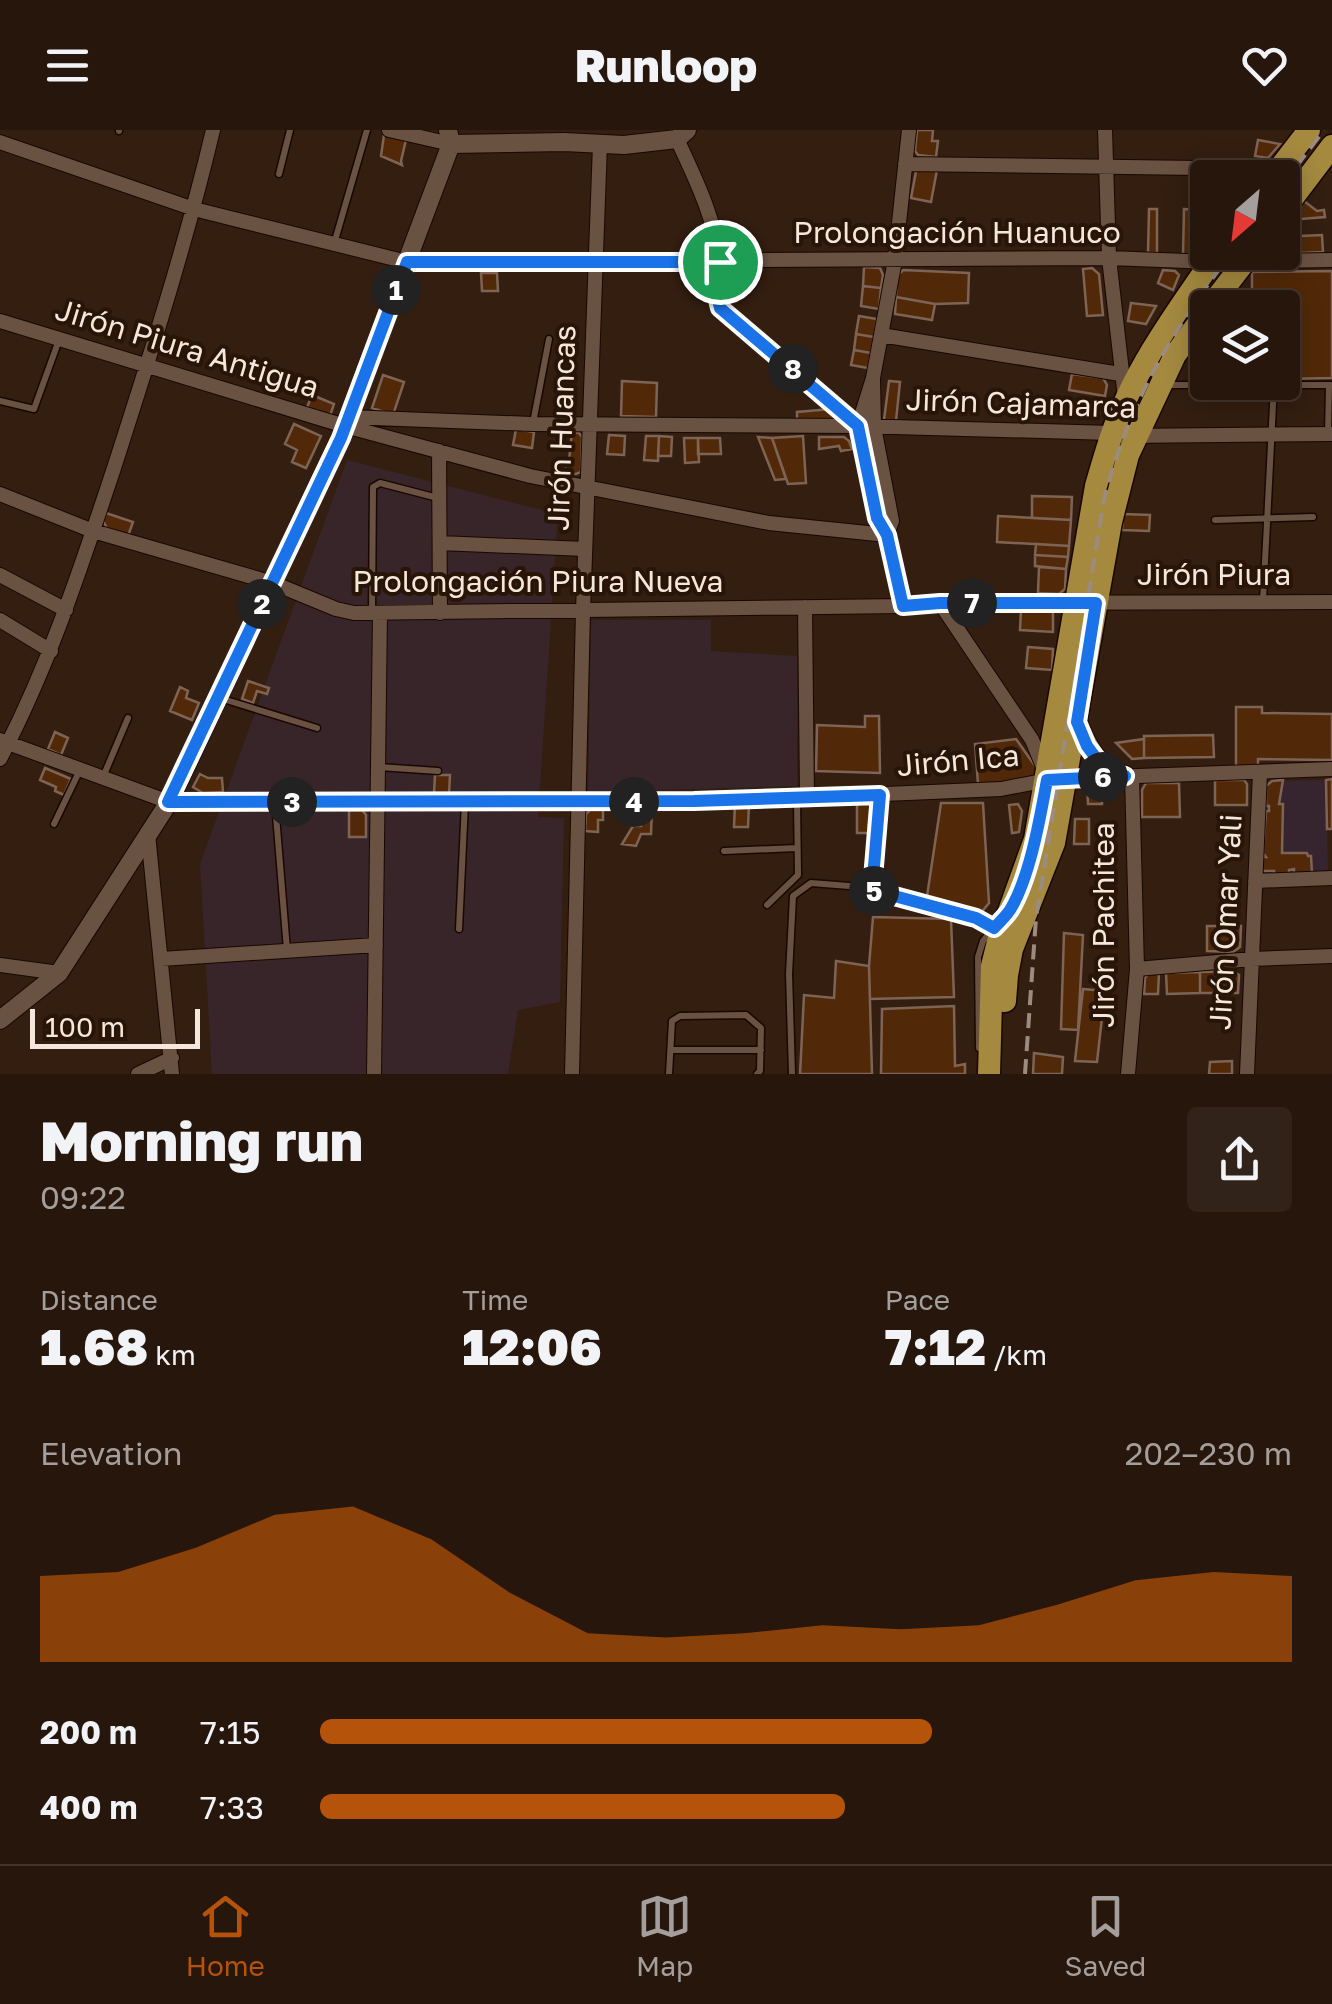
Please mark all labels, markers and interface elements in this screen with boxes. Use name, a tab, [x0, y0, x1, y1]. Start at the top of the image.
icon: menu	[40, 38, 95, 93]
text: Runloop	[575, 38, 757, 92]
icon: heart	[1237, 38, 1292, 93]
north arrow	[1190, 160, 1300, 270]
map controls	[1190, 160, 1300, 400]
street label: Prolongación Huanuco	[793, 214, 1121, 250]
pin	[678, 220, 763, 305]
icon: arrive	[693, 235, 748, 290]
pin: 1	[371, 265, 421, 315]
text: 1	[389, 273, 403, 306]
button: layers	[1190, 290, 1300, 400]
street label: Jirón Piura Antigua	[51, 291, 323, 405]
street label: Jirón Huancas	[539, 325, 583, 531]
pin: 8	[768, 344, 818, 394]
text: 8	[784, 352, 802, 385]
street label: Jirón Cajamarca	[905, 381, 1137, 425]
street label: Jirón Piura	[1137, 556, 1291, 592]
street label: Prolongación Piura Nueva	[353, 563, 723, 599]
pin: 7	[947, 578, 997, 628]
pin: 2	[237, 579, 287, 629]
text: 7	[964, 586, 980, 619]
text: 2	[253, 587, 271, 620]
street label: Jirón Ica	[895, 737, 1021, 783]
pin: 6	[1078, 752, 1128, 802]
text: 6	[1094, 760, 1112, 793]
pin: 3	[267, 777, 317, 827]
pin: 4	[609, 777, 659, 827]
text: 3	[283, 785, 301, 818]
text: 4	[625, 785, 643, 818]
street label: Jirón Omar Yali	[1201, 813, 1249, 1031]
street label: Jirón Pachitea	[1085, 822, 1121, 1028]
pin: 5	[849, 866, 899, 916]
text: 5	[865, 874, 883, 907]
scale bar	[30, 1004, 200, 1048]
text: 100 m	[45, 1010, 125, 1043]
text: Morning run	[40, 1107, 363, 1173]
button: share	[1187, 1107, 1292, 1212]
text: 09:22	[40, 1178, 126, 1216]
text: Distance	[40, 1283, 158, 1316]
text: Time	[462, 1283, 528, 1316]
text: Pace	[885, 1283, 950, 1316]
text: 1.68	[40, 1316, 148, 1376]
text: 12:06	[462, 1316, 602, 1376]
text: 7:12	[885, 1316, 986, 1376]
text: km	[148, 1338, 196, 1371]
text: /km	[986, 1338, 1047, 1371]
text: Elevation	[40, 1434, 182, 1472]
text: 202–230 m	[1125, 1434, 1292, 1472]
text: 200 m	[40, 1713, 137, 1751]
text: 7:15	[200, 1713, 261, 1751]
text: 400 m	[40, 1788, 138, 1826]
text: 7:33	[200, 1788, 264, 1826]
tab: Home	[186, 1889, 265, 1982]
tab: Map	[636, 1889, 693, 1982]
tab: Saved	[1065, 1889, 1146, 1982]

